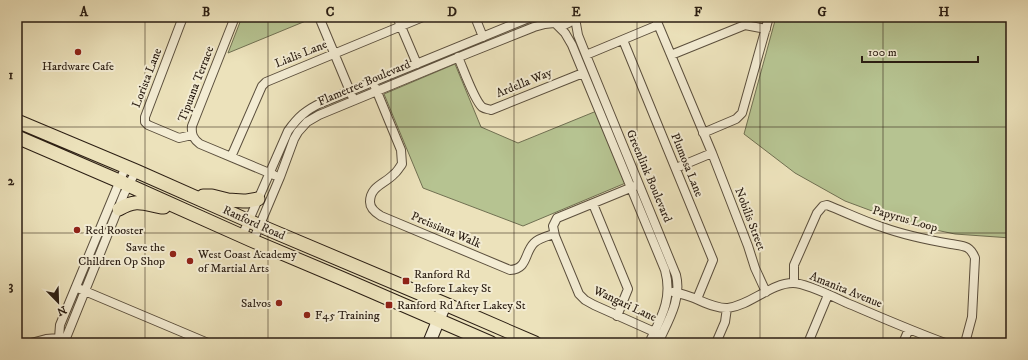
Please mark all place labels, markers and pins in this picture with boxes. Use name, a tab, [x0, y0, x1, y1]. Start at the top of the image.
marker: Hardware Cafe	[73, 47, 83, 57]
place label: Hardware Cafe	[42, 59, 114, 74]
place label: Red Rooster	[85, 223, 144, 238]
marker: Red Rooster	[72, 225, 82, 235]
place label: Save the Children Op Shop	[78, 240, 165, 269]
place label: West Coast Academy of Martial Arts	[197, 247, 297, 276]
marker: Save the Children Op Shop	[168, 249, 178, 259]
marker: West Coast Academy of Martial Arts	[185, 256, 195, 266]
place label: Ranford Rd Before Lakey St	[414, 267, 491, 296]
marker: Ranford Rd Before Lakey St	[401, 276, 411, 286]
place label: Salvos	[241, 296, 271, 311]
marker: Salvos	[274, 298, 284, 308]
place label: Ranford Rd After Lakey St	[397, 298, 526, 313]
marker: Ranford Rd After Lakey St	[384, 300, 394, 310]
place label: F45 Training	[315, 308, 380, 323]
marker: F45 Training	[302, 310, 312, 320]

